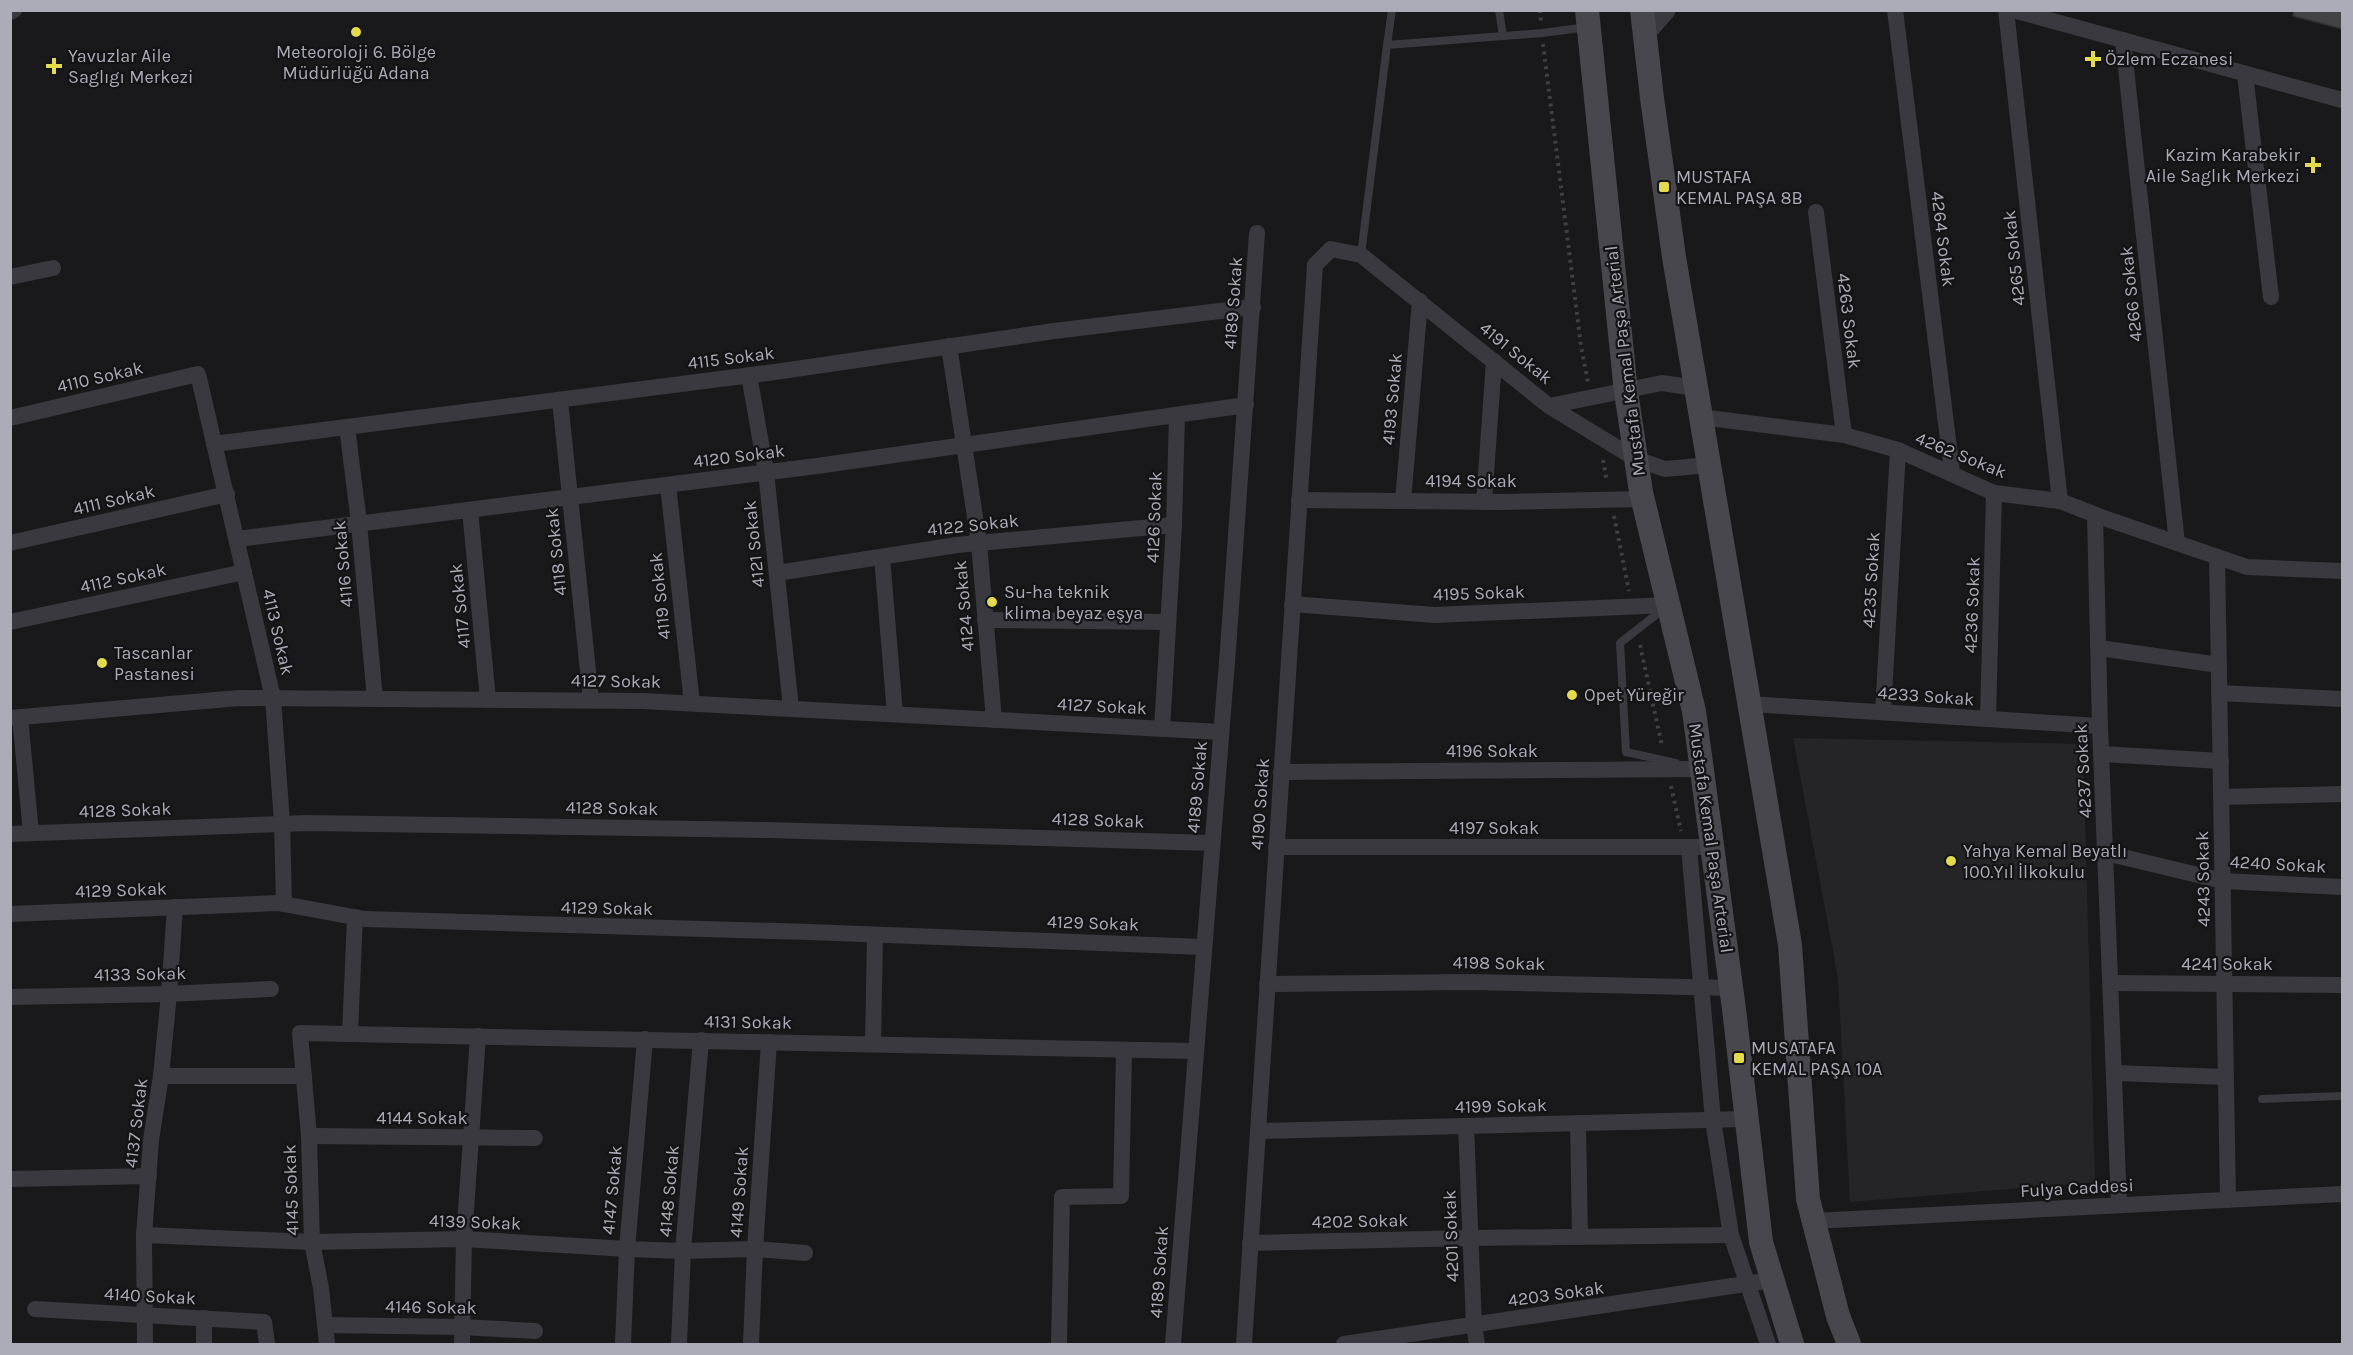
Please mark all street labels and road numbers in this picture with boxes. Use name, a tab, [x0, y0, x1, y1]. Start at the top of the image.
street label: 4264 Sokak	[1926, 190, 1960, 288]
street label: 4265 Sokak	[1998, 209, 2030, 307]
street label: Mustafa Kemal Paşa Arterial	[1600, 244, 1650, 478]
street label: 4266 Sokak	[2115, 245, 2147, 343]
street label: 4189 Sokak	[1219, 256, 1247, 350]
street label: 4263 Sokak	[1832, 272, 1866, 370]
street label: 4191 Sokak	[1475, 317, 1557, 389]
street label: 4115 Sokak	[686, 342, 776, 374]
street label: 4193 Sokak	[1377, 352, 1407, 446]
street label: 4110 Sokak	[55, 356, 145, 398]
street label: 4262 Sokak	[1912, 427, 2010, 483]
street label: 4120 Sokak	[692, 439, 786, 473]
street label: 4194 Sokak	[1425, 470, 1517, 492]
street label: 4126 Sokak	[1141, 471, 1167, 563]
street label: 4111 Sokak	[71, 480, 157, 520]
street label: 4121 Sokak	[738, 499, 770, 589]
street label: 4118 Sokak	[540, 507, 572, 597]
street label: 4122 Sokak	[926, 509, 1020, 541]
street label: 4116 Sokak	[328, 519, 358, 609]
street label: 4235 Sokak	[1857, 531, 1885, 629]
street label: 4119 Sokak	[644, 551, 676, 641]
street label: 4236 Sokak	[1959, 556, 1985, 654]
street label: 4112 Sokak	[78, 558, 168, 598]
street label: 4124 Sokak	[949, 559, 979, 653]
street label: 4117 Sokak	[445, 562, 475, 650]
street label: 4195 Sokak	[1433, 580, 1525, 606]
street label: 4113 Sokak	[257, 587, 299, 677]
street label: 4127 Sokak	[571, 669, 661, 693]
street label: 4233 Sokak	[1877, 682, 1975, 710]
street label: 4127 Sokak	[1056, 693, 1148, 719]
street label: Mustafa Kemal Paşa Arterial	[1684, 722, 1738, 954]
street label: 4237 Sokak	[2070, 723, 2096, 819]
street label: 4189 Sokak	[1182, 740, 1212, 834]
street label: 4196 Sokak	[1446, 740, 1538, 762]
street label: 4190 Sokak	[1246, 757, 1274, 851]
street label: 4128 Sokak	[565, 796, 659, 820]
street label: 4128 Sokak	[78, 797, 172, 823]
street label: 4128 Sokak	[1051, 807, 1145, 833]
street label: 4197 Sokak	[1449, 817, 1539, 839]
street label: 4243 Sokak	[2191, 831, 2215, 927]
street label: 4240 Sokak	[2229, 850, 2327, 878]
street label: 4129 Sokak	[75, 877, 167, 903]
street label: 4129 Sokak	[561, 896, 653, 920]
street label: 4129 Sokak	[1047, 910, 1139, 936]
street label: 4198 Sokak	[1452, 951, 1546, 975]
street label: 4241 Sokak	[2181, 953, 2273, 975]
street label: 4133 Sokak	[94, 962, 186, 986]
street label: 4131 Sokak	[704, 1010, 792, 1034]
street label: 4137 Sokak	[120, 1077, 152, 1169]
street label: 4199 Sokak	[1455, 1094, 1547, 1118]
street label: 4144 Sokak	[376, 1107, 468, 1129]
street label: 4145 Sokak	[278, 1144, 304, 1236]
street label: 4147 Sokak	[597, 1144, 627, 1236]
street label: 4148 Sokak	[654, 1144, 684, 1238]
street label: 4149 Sokak	[725, 1146, 753, 1238]
street label: Fulya Caddesi	[2020, 1174, 2134, 1202]
street label: 4201 Sokak	[1438, 1189, 1464, 1283]
street label: 4139 Sokak	[429, 1209, 521, 1235]
street label: 4202 Sokak	[1311, 1209, 1409, 1233]
street label: 4189 Sokak	[1145, 1225, 1173, 1319]
street label: 4203 Sokak	[1506, 1276, 1606, 1312]
street label: 4140 Sokak	[104, 1283, 196, 1309]
street label: 4146 Sokak	[385, 1295, 477, 1319]

